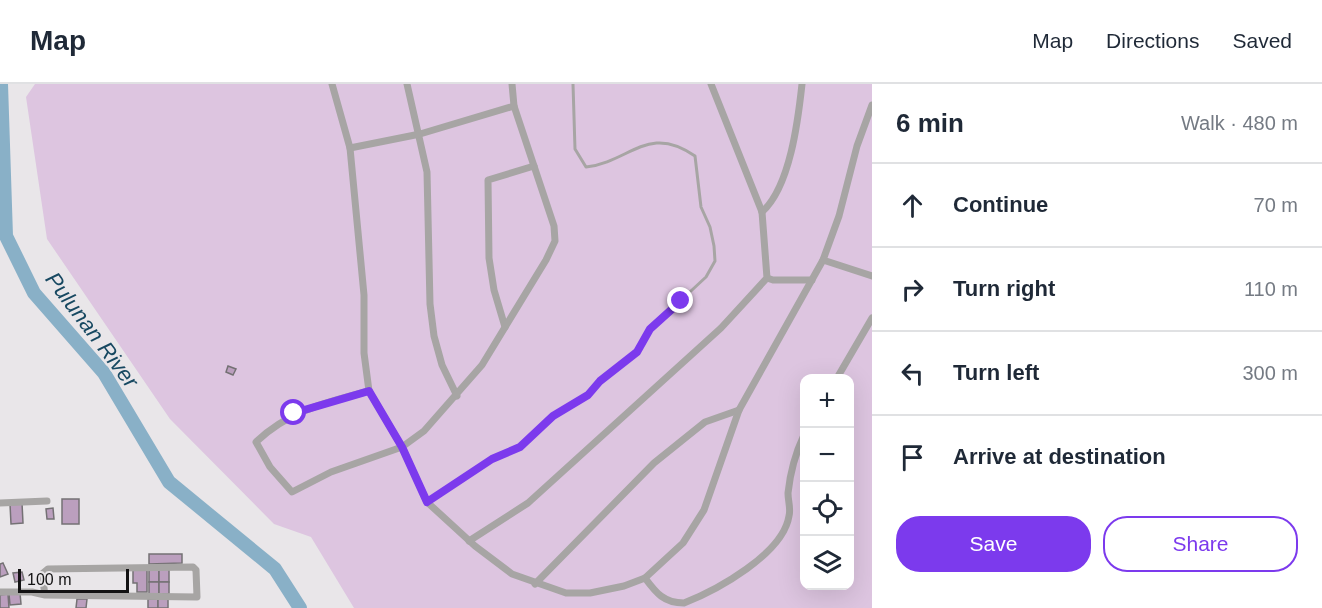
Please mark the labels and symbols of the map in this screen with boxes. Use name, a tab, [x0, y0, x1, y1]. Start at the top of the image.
water label: Pulunan River	[40, 267, 145, 394]
route end	[667, 287, 693, 313]
route start	[280, 399, 306, 425]
scale bar	[18, 566, 129, 594]

